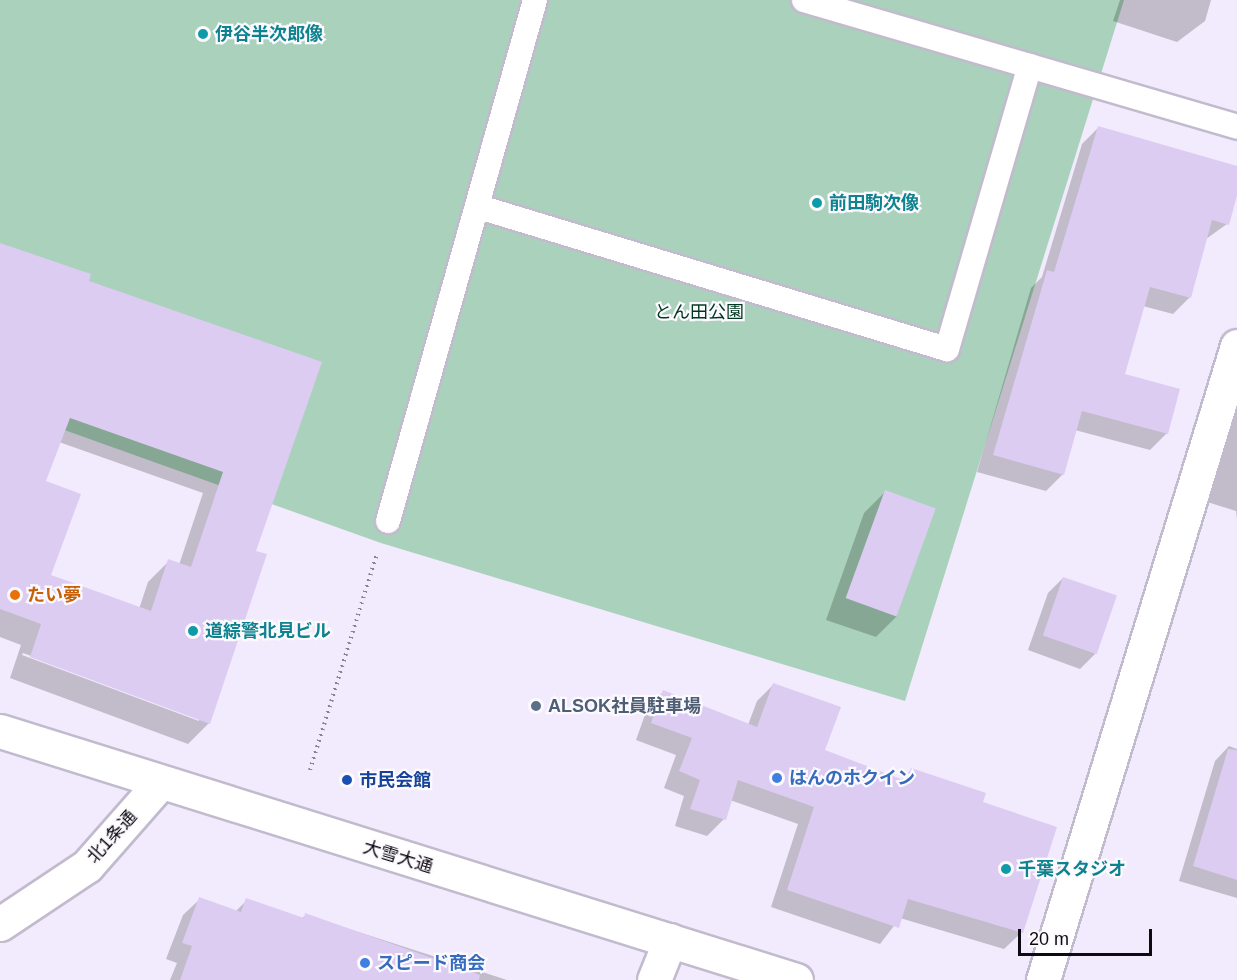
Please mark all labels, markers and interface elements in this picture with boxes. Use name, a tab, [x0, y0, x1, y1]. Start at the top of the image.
place label: 伊谷半次郎像	[215, 23, 323, 45]
marker: 伊谷半次郎像	[196, 27, 210, 41]
place label: 前田駒次像	[829, 192, 919, 214]
marker: 前田駒次像	[810, 196, 824, 210]
park label: とん田公園	[654, 301, 744, 323]
place label: たい夢	[27, 584, 81, 606]
marker: たい夢	[8, 588, 22, 602]
place label: 道綜警北見ビル	[205, 620, 331, 642]
marker: 道綜警北見ビル	[186, 624, 200, 638]
place label: ALSOK社員駐車場	[548, 695, 701, 717]
marker: ALSOK社員駐車場	[529, 699, 543, 713]
place label: はんのホクイン	[789, 767, 915, 789]
place label: 市民会館	[359, 769, 431, 791]
marker: はんのホクイン	[770, 771, 784, 785]
marker: 市民会館	[340, 773, 354, 787]
street label: 北1条通	[83, 806, 141, 868]
street label: 大雪大通	[360, 836, 436, 878]
place label: 千葉スタジオ	[1018, 858, 1126, 880]
marker: 千葉スタジオ	[999, 862, 1013, 876]
scale bar	[1021, 917, 1154, 955]
text: 20 m	[1029, 929, 1069, 949]
place label: スピード商会	[377, 952, 485, 974]
marker: スピード商会	[358, 956, 372, 970]

